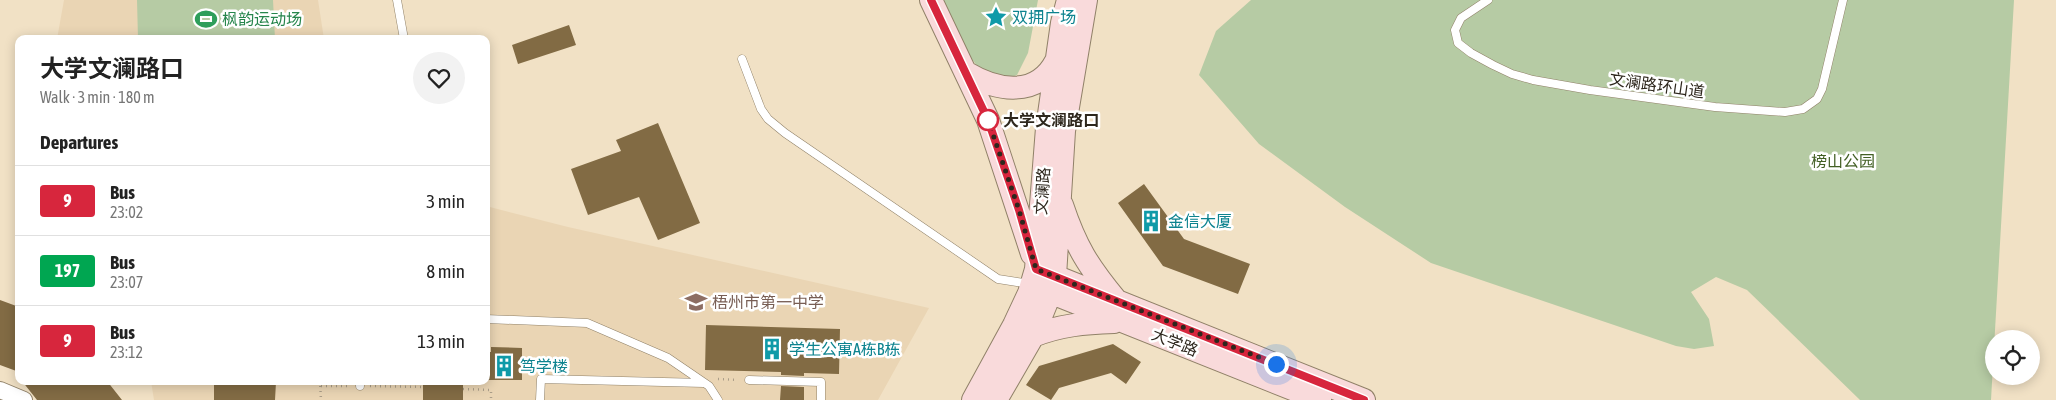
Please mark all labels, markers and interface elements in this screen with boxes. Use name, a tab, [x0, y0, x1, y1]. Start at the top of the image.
place icon: 双拥广场	[983, 4, 1009, 30]
sports icon: 枫韵运动场	[193, 6, 219, 32]
place label: 双拥广场	[1012, 8, 1076, 26]
place label: 枫韵运动场	[222, 10, 302, 28]
button: heart	[413, 52, 465, 104]
text: 大学文澜路口	[40, 55, 184, 82]
street label: 文澜路环山道	[1608, 69, 1706, 101]
text: Walk · 3 min · 180 m	[40, 88, 154, 106]
marker: 大学文澜路口	[977, 109, 999, 131]
place label: 大学文澜路口	[1003, 111, 1099, 129]
text: Departures	[40, 131, 118, 153]
park label: 榜山公园	[1811, 152, 1875, 170]
street label: 文澜路	[1031, 166, 1053, 216]
text: Bus	[110, 181, 135, 203]
text: 9	[63, 190, 72, 211]
text: 3 min	[426, 190, 465, 212]
text: 23:02	[110, 203, 143, 221]
building icon: 金信大厦	[1138, 208, 1164, 234]
place label: 金信大厦	[1168, 212, 1232, 230]
text: Bus	[110, 251, 135, 273]
text: 197	[55, 260, 80, 281]
text: 8 min	[426, 260, 465, 282]
text: 23:07	[110, 273, 143, 291]
school or university icon: 梧州市第一中学	[683, 289, 709, 315]
place label: 梧州市第一中学	[712, 293, 824, 311]
text: Bus	[110, 321, 135, 343]
street label: 大学路	[1149, 325, 1201, 359]
text: 9	[63, 330, 72, 351]
text: 13 min	[417, 330, 465, 352]
map controls	[1985, 330, 2040, 385]
button: locate	[1985, 330, 2040, 385]
building icon: 学生公寓A栋B栋	[759, 336, 785, 362]
place label: 学生公寓A栋B栋	[789, 340, 900, 358]
text: 23:12	[110, 343, 143, 361]
your location	[1264, 352, 1289, 377]
building icon: 笃学楼	[491, 353, 517, 379]
place label: 笃学楼	[520, 357, 568, 375]

